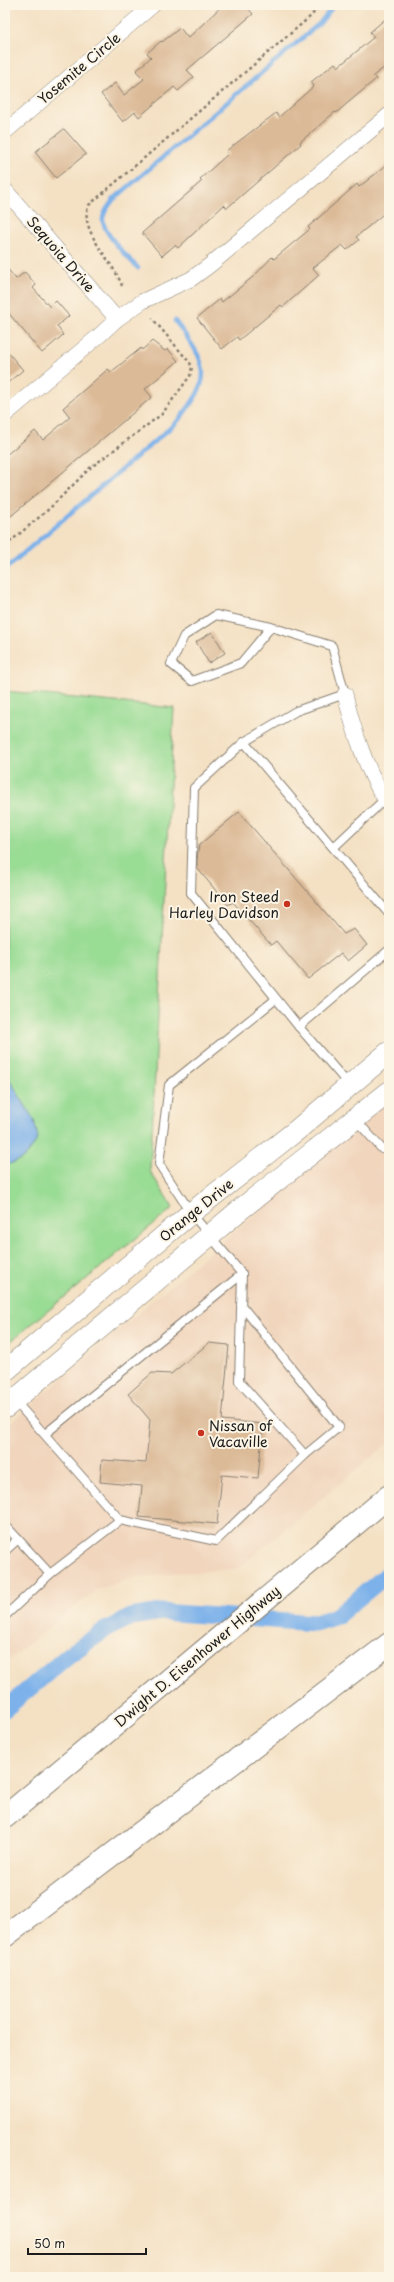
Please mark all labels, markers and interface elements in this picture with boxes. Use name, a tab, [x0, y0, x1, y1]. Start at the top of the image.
street label: Yosemite Circle	[33, 27, 125, 109]
street label: Sequoia Drive	[22, 211, 100, 297]
place label: Iron Steed Harley Davidson	[169, 886, 279, 923]
marker: Iron Steed Harley Davidson	[282, 899, 292, 909]
street label: Orange Drive	[154, 1173, 238, 1247]
place label: Nissan of Vacaville	[209, 1415, 273, 1452]
marker: Nissan of Vacaville	[196, 1428, 206, 1438]
street label: Dwight D. Eisenhower Highway	[110, 1580, 284, 1732]
scale bar	[28, 2230, 146, 2256]
text: 50 m	[34, 2234, 65, 2252]

